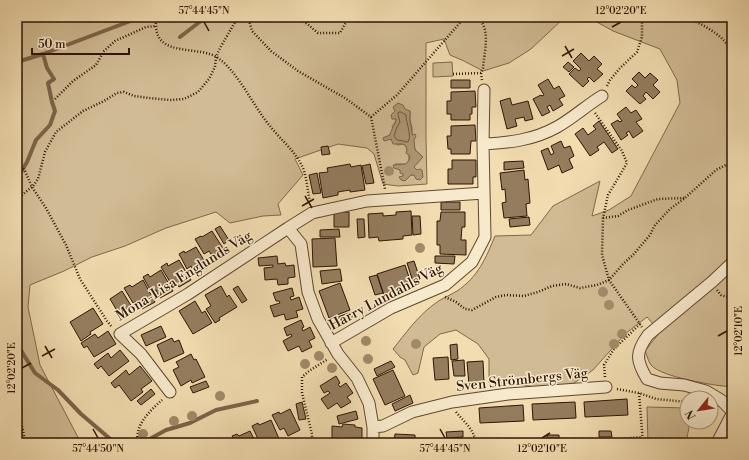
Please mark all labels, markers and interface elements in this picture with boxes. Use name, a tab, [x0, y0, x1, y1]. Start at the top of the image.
text: 57°44'45"N	[178, 5, 230, 17]
text: 12°02'20"E	[595, 5, 647, 17]
scale bar	[32, 30, 129, 56]
text: 50 m	[38, 37, 66, 52]
street label: Mona-Lisa Englunds Väg	[113, 226, 256, 325]
street label: Harry Lundahls Väg	[326, 259, 447, 335]
text: 12°02'10"E	[733, 306, 745, 356]
text: 12°02'20"E	[6, 342, 18, 394]
street label: Sven Strömbergs Väg	[455, 364, 589, 396]
north arrow	[679, 390, 719, 430]
text: N	[683, 407, 699, 422]
text: 57°44'50"N	[72, 443, 124, 455]
text: 57°44'45"N	[419, 443, 471, 455]
text: 12°02'10"E	[517, 443, 567, 455]

